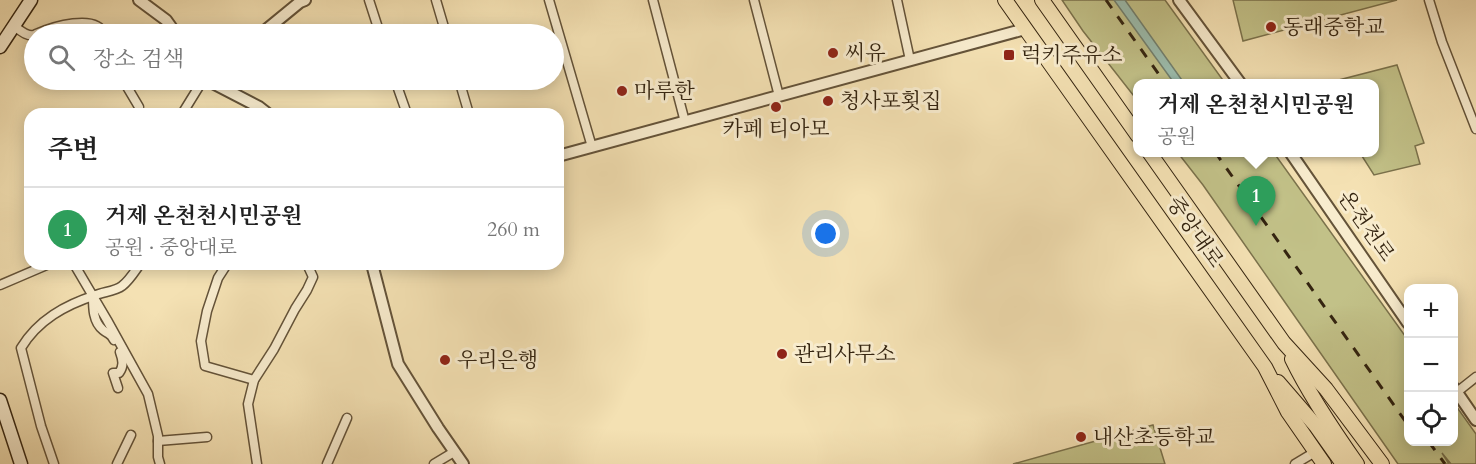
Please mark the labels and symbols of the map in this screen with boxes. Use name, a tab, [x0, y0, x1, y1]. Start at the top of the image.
place label: 동래중학교	[1283, 13, 1384, 42]
marker: 동래중학교	[1264, 20, 1278, 34]
place label: 씨유	[845, 39, 886, 68]
place label: 럭키주유소	[1021, 41, 1122, 70]
marker: 씨유	[826, 46, 840, 60]
marker: 럭키주유소	[1002, 48, 1016, 62]
place label: 마루한	[634, 77, 696, 106]
marker: 마루한	[615, 84, 629, 98]
place label: 청사포횟집	[840, 87, 941, 116]
marker: 청사포횟집	[821, 94, 835, 108]
marker: 카페 티아모	[769, 100, 783, 114]
place label: 카페 티아모	[722, 115, 830, 144]
pin: 1	[1236, 176, 1276, 226]
street label: 온천천로	[1331, 184, 1401, 268]
street label: 중앙대로	[1160, 190, 1230, 274]
your location	[811, 219, 840, 248]
place label: 관리사무소	[794, 340, 895, 369]
place label: 우리은행	[457, 346, 538, 375]
marker: 관리사무소	[775, 347, 789, 361]
marker: 우리은행	[438, 353, 452, 367]
place label: 내산초등학교	[1093, 423, 1215, 452]
marker: 내산초등학교	[1074, 430, 1088, 444]

